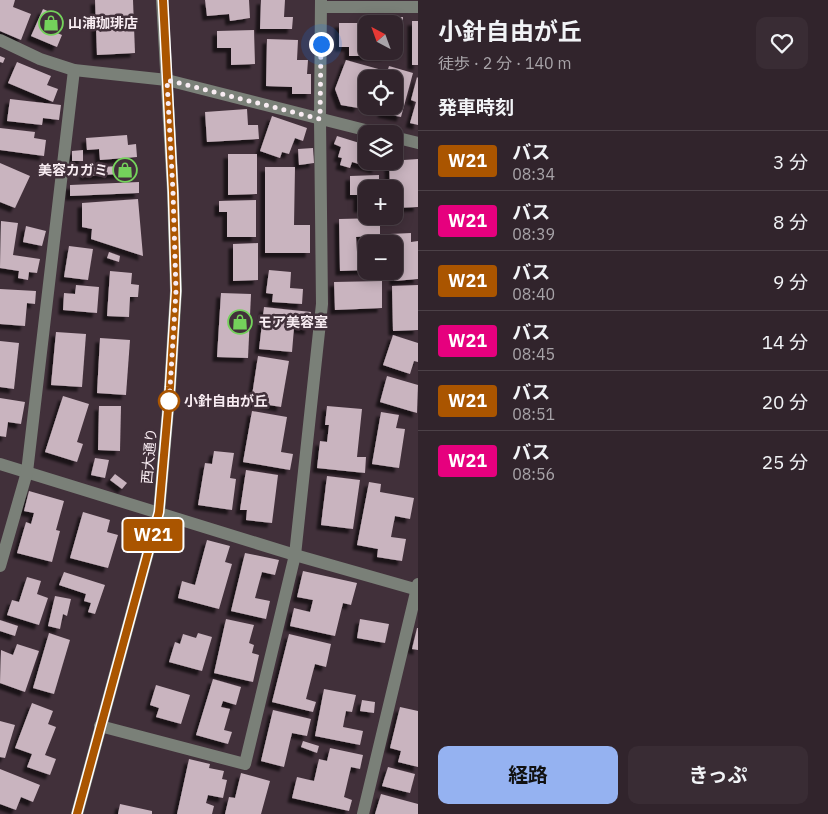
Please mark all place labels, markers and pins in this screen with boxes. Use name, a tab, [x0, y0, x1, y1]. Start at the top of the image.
shop icon: 山浦珈琲店	[38, 10, 64, 36]
place label: 山浦珈琲店	[68, 14, 138, 32]
shop icon: 美容カガミ	[112, 157, 138, 183]
place label: 美容カガミ	[38, 161, 108, 179]
shop icon: モア美容室	[227, 309, 253, 335]
place label: モア美容室	[258, 313, 328, 331]
marker: 小針自由が丘	[158, 390, 180, 412]
place label: 小針自由が丘	[184, 392, 268, 410]

